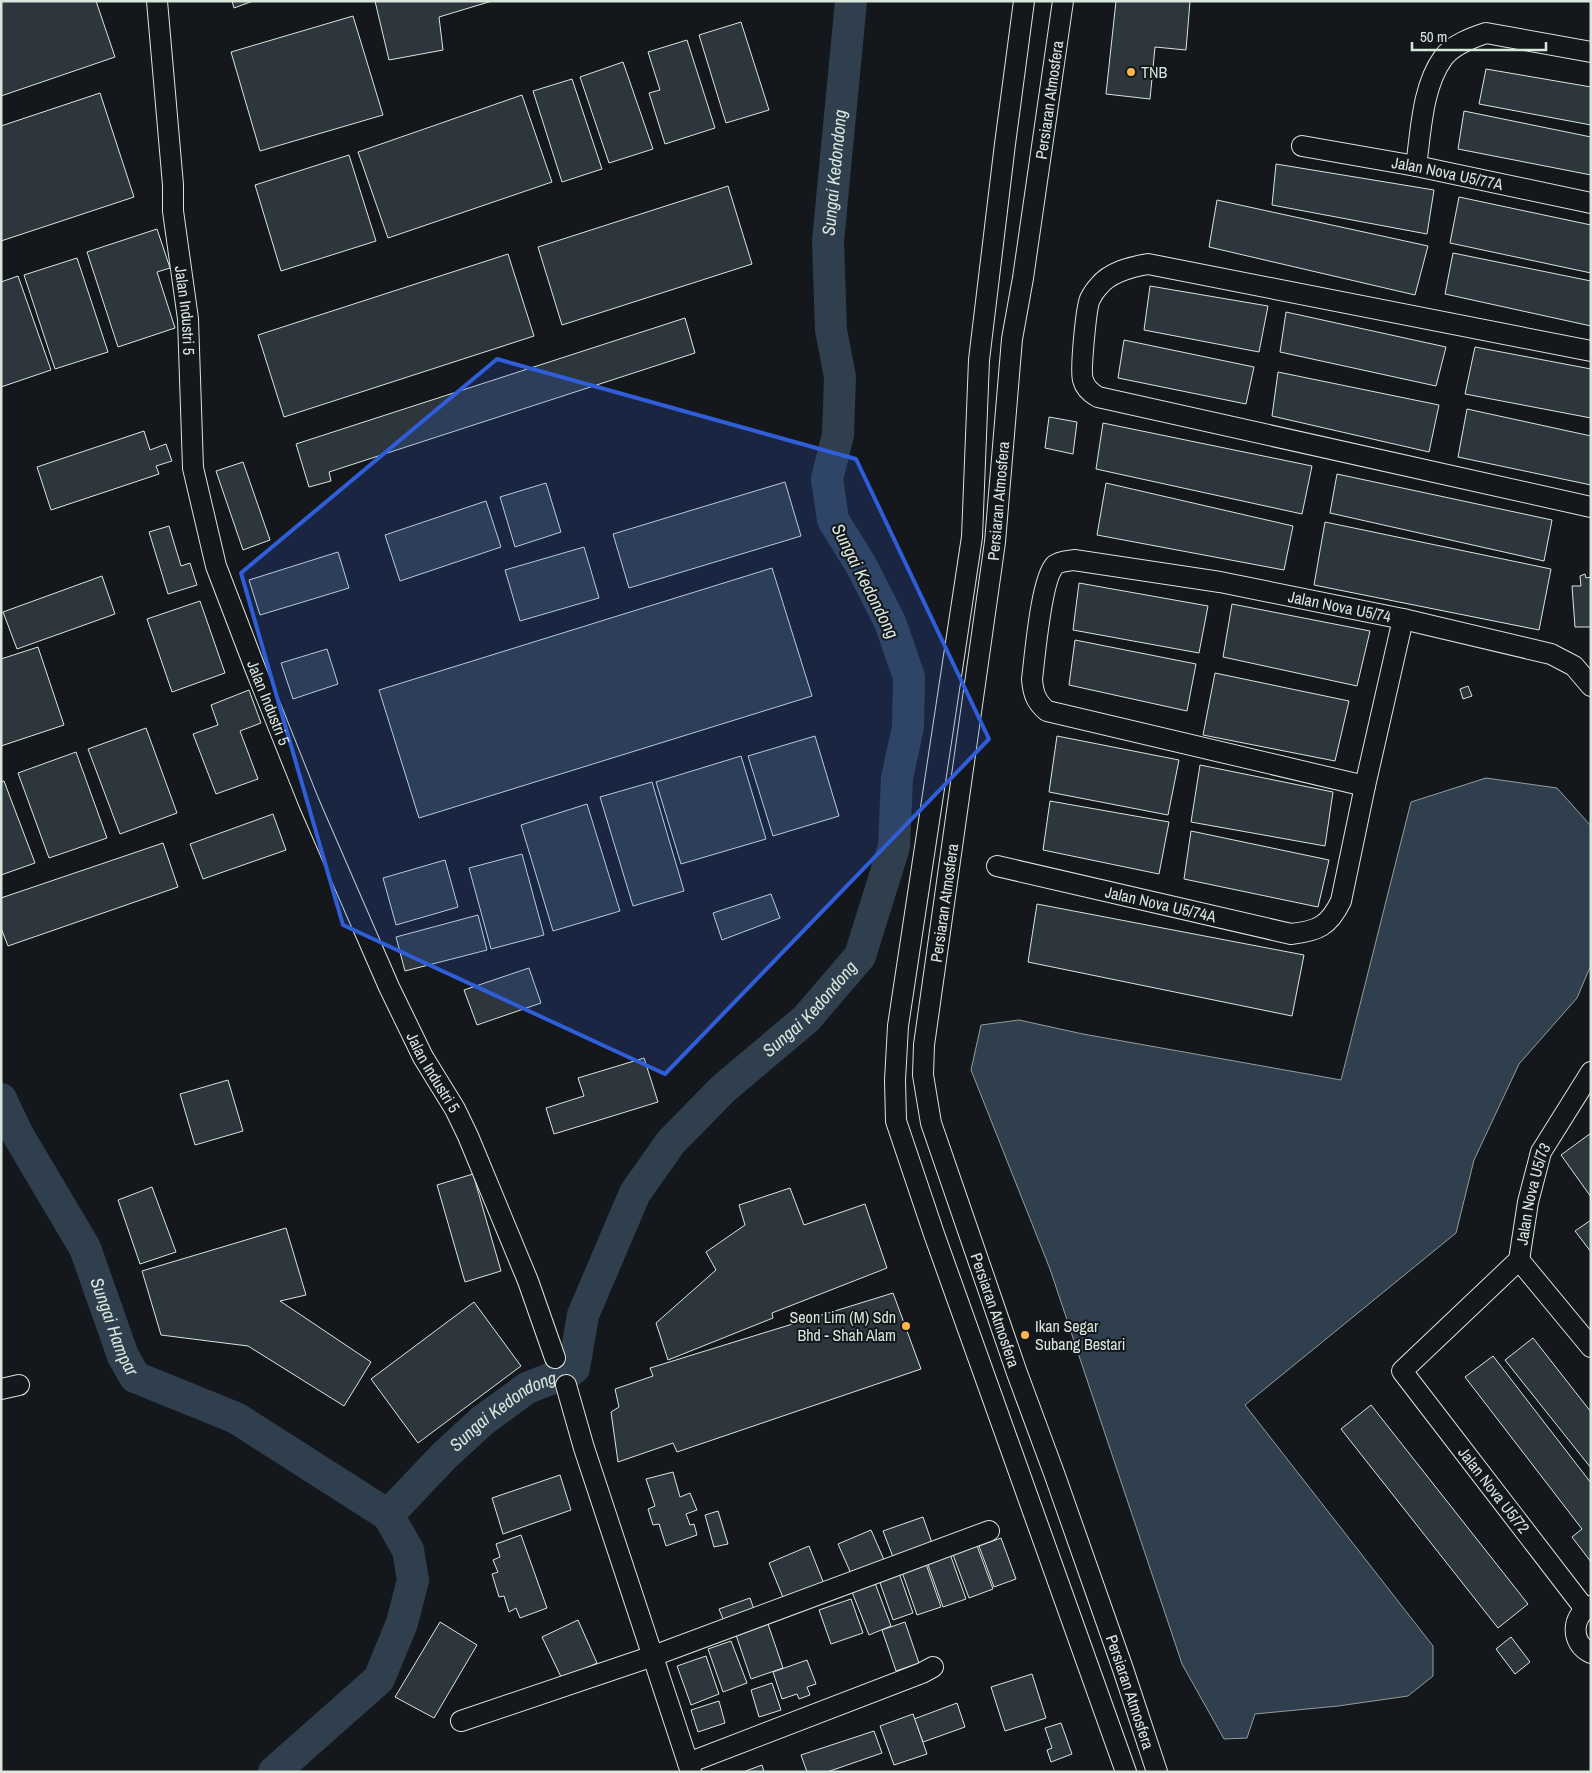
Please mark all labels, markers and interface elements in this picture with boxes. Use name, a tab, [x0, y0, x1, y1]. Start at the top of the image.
scale bar	[1412, 20, 1546, 52]
text: 50 m	[1420, 26, 1447, 47]
street label: Persiaran Atmosfera	[1030, 39, 1068, 161]
place label: TNB	[1141, 61, 1167, 83]
marker: TNB	[1125, 66, 1137, 78]
water label: Sungai Kedondong	[816, 109, 853, 237]
street label: Jalan Nova U5/77A	[1390, 151, 1505, 195]
street label: Jalan Industri 5	[170, 264, 200, 356]
street label: Persiaran Atmosfera	[982, 440, 1014, 562]
water label: Sungai Kedondong	[826, 519, 905, 643]
street label: Jalan Nova U5/74	[1286, 585, 1393, 627]
street label: Jalan Industri 5	[242, 657, 296, 748]
street label: Persiaran Atmosfera	[925, 842, 963, 964]
street label: Jalan Nova U5/74A	[1103, 880, 1218, 927]
water label: Sungai Kedondong	[757, 955, 863, 1063]
street label: Jalan Industri 5	[402, 1028, 466, 1117]
street label: Jalan Nova U5/73	[1510, 1138, 1555, 1247]
street label: Persiaran Atmosfera	[965, 1250, 1025, 1371]
water label: Sungai Hampar	[84, 1274, 145, 1381]
place label: Seon Lim (M) Sdn Bhd - Shah Alam	[790, 1306, 896, 1346]
place label: Ikan Segar Subang Bestari	[1035, 1315, 1125, 1355]
marker: Seon Lim (M) Sdn Bhd - Shah Alam	[900, 1320, 912, 1332]
marker: Ikan Segar Subang Bestari	[1019, 1329, 1031, 1341]
water label: Sungai Kedondong	[444, 1365, 558, 1457]
street label: Jalan Nova U5/72	[1453, 1442, 1535, 1538]
street label: Persiaran Atmosfera	[1101, 1632, 1160, 1753]

